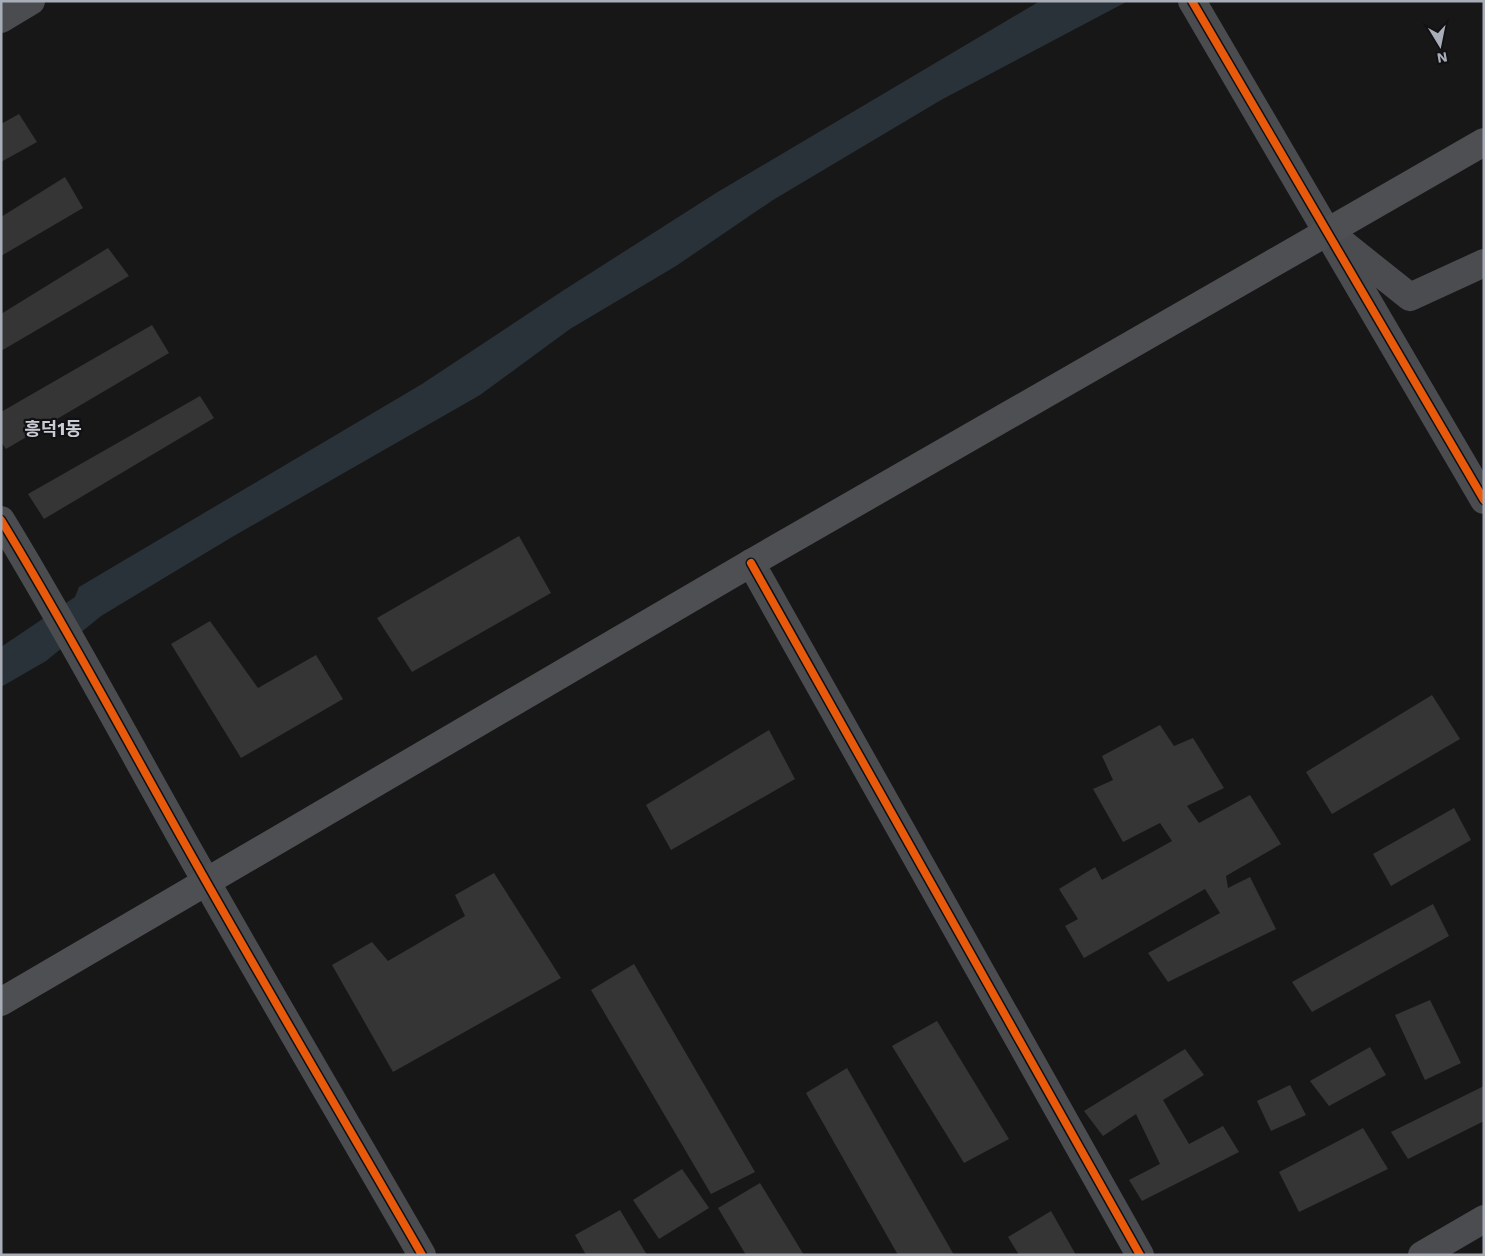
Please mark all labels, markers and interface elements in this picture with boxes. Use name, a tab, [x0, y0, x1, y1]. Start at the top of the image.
north arrow	[1415, 20, 1465, 70]
text: N	[1436, 49, 1449, 67]
district label: 흥덕1동	[24, 418, 82, 439]

